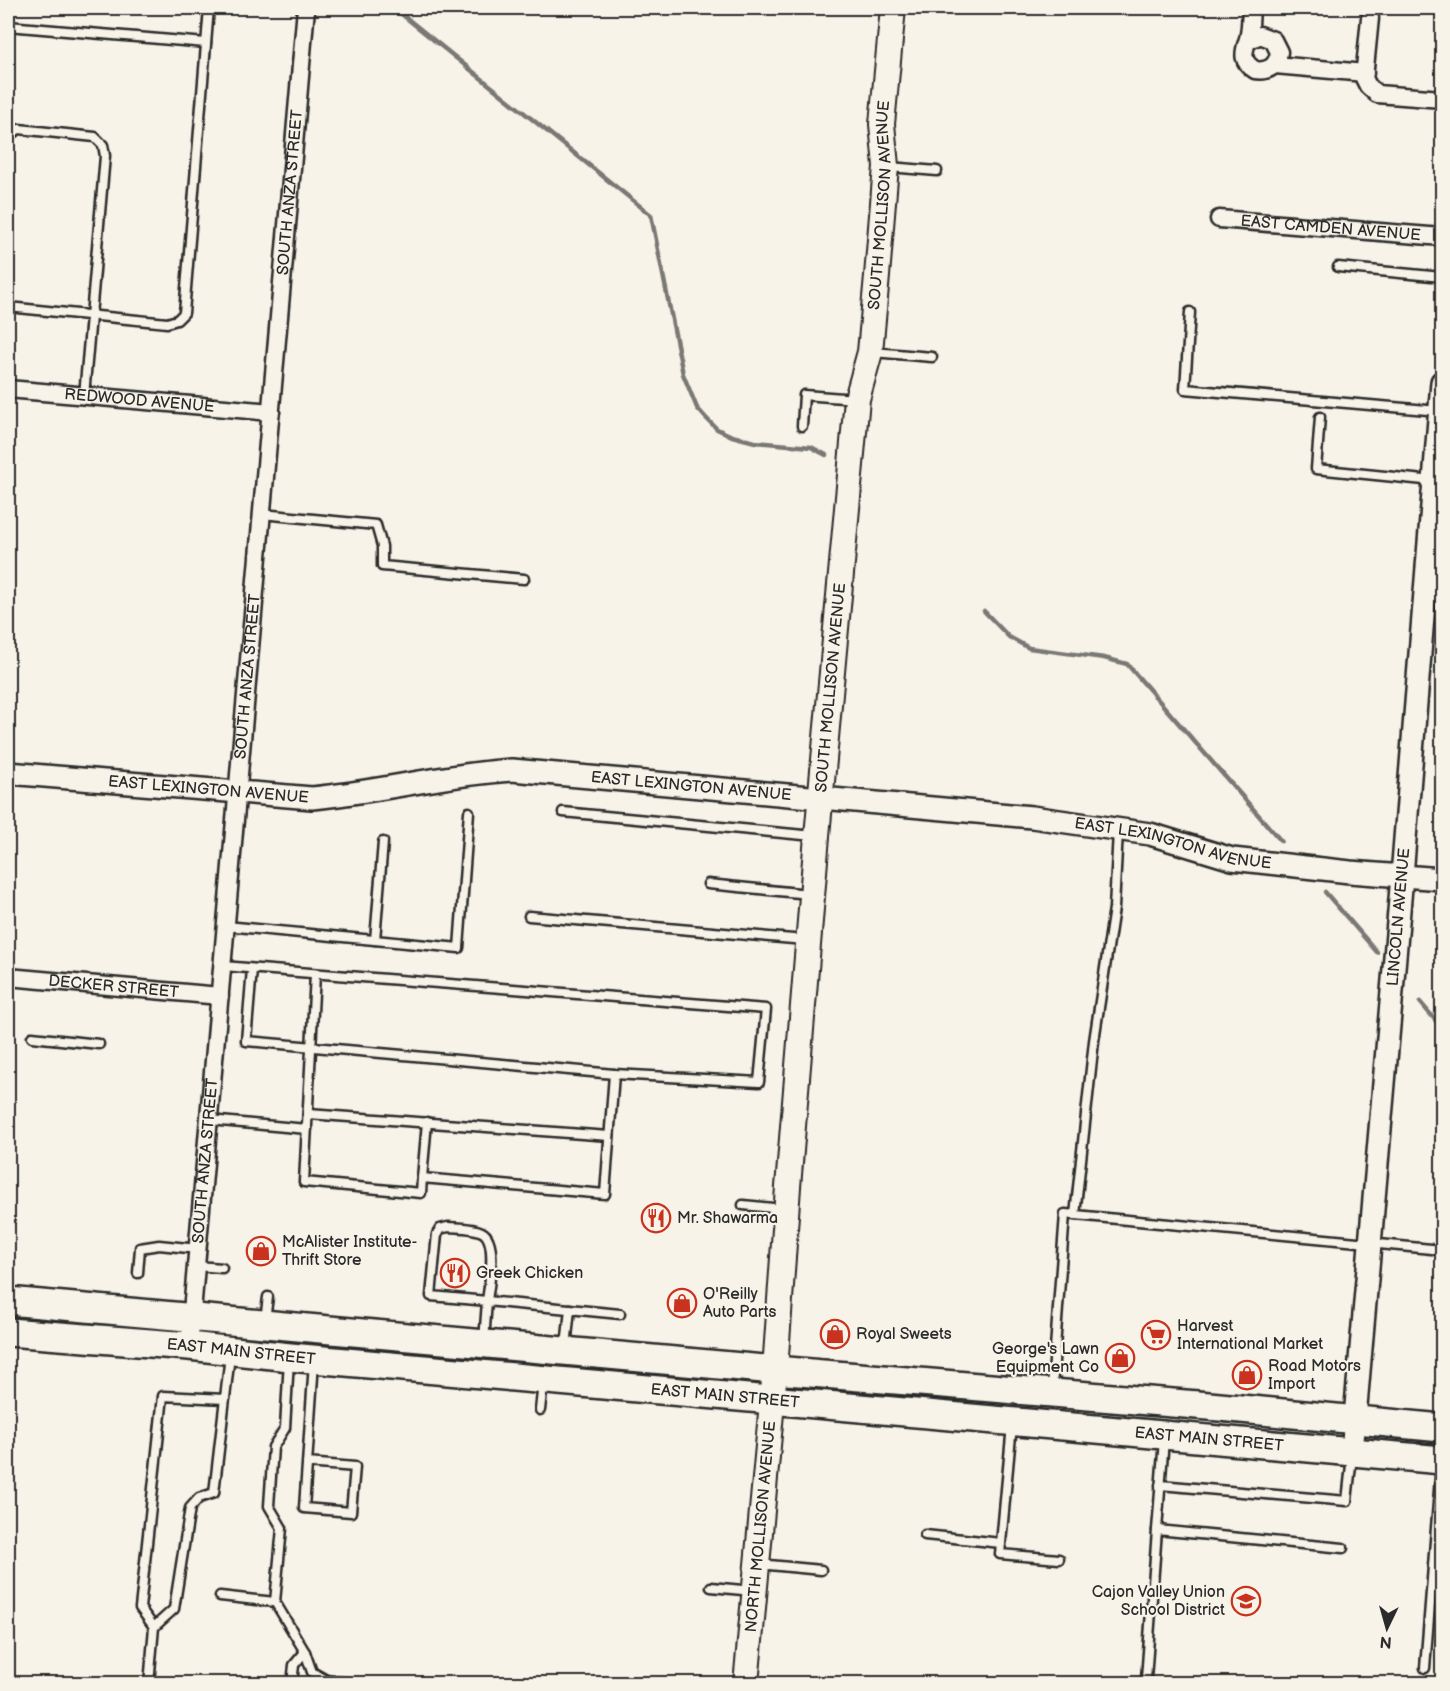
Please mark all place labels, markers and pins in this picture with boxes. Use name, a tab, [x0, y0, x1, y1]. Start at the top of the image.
restaurant icon: Mr. Shawarma	[640, 1202, 672, 1234]
place label: Mr. Shawarma	[677, 1209, 778, 1228]
place label: McAlister Institute- Thrift Store	[282, 1233, 418, 1270]
shop icon: McAlister Institute- Thrift Store	[245, 1235, 277, 1267]
restaurant icon: Greek Chicken	[439, 1257, 471, 1289]
place label: Greek Chicken	[476, 1264, 583, 1283]
place label: O'Reilly Auto Parts	[703, 1285, 777, 1322]
shop icon: O'Reilly Auto Parts	[666, 1287, 698, 1319]
place label: Harvest International Market	[1177, 1317, 1323, 1354]
shop icon: Royal Sweets	[819, 1318, 851, 1350]
supermarket icon: Harvest International Market	[1140, 1319, 1172, 1351]
place label: Royal Sweets	[856, 1325, 952, 1344]
place label: George's Lawn Equipment Co	[992, 1340, 1099, 1377]
shop icon: George's Lawn Equipment Co	[1104, 1342, 1136, 1374]
place label: Road Motors Import	[1268, 1357, 1361, 1394]
shop icon: Road Motors Import	[1231, 1359, 1263, 1391]
place label: Cajon Valley Union School District	[1092, 1583, 1225, 1620]
school or university icon: Cajon Valley Union School District	[1230, 1585, 1262, 1617]

